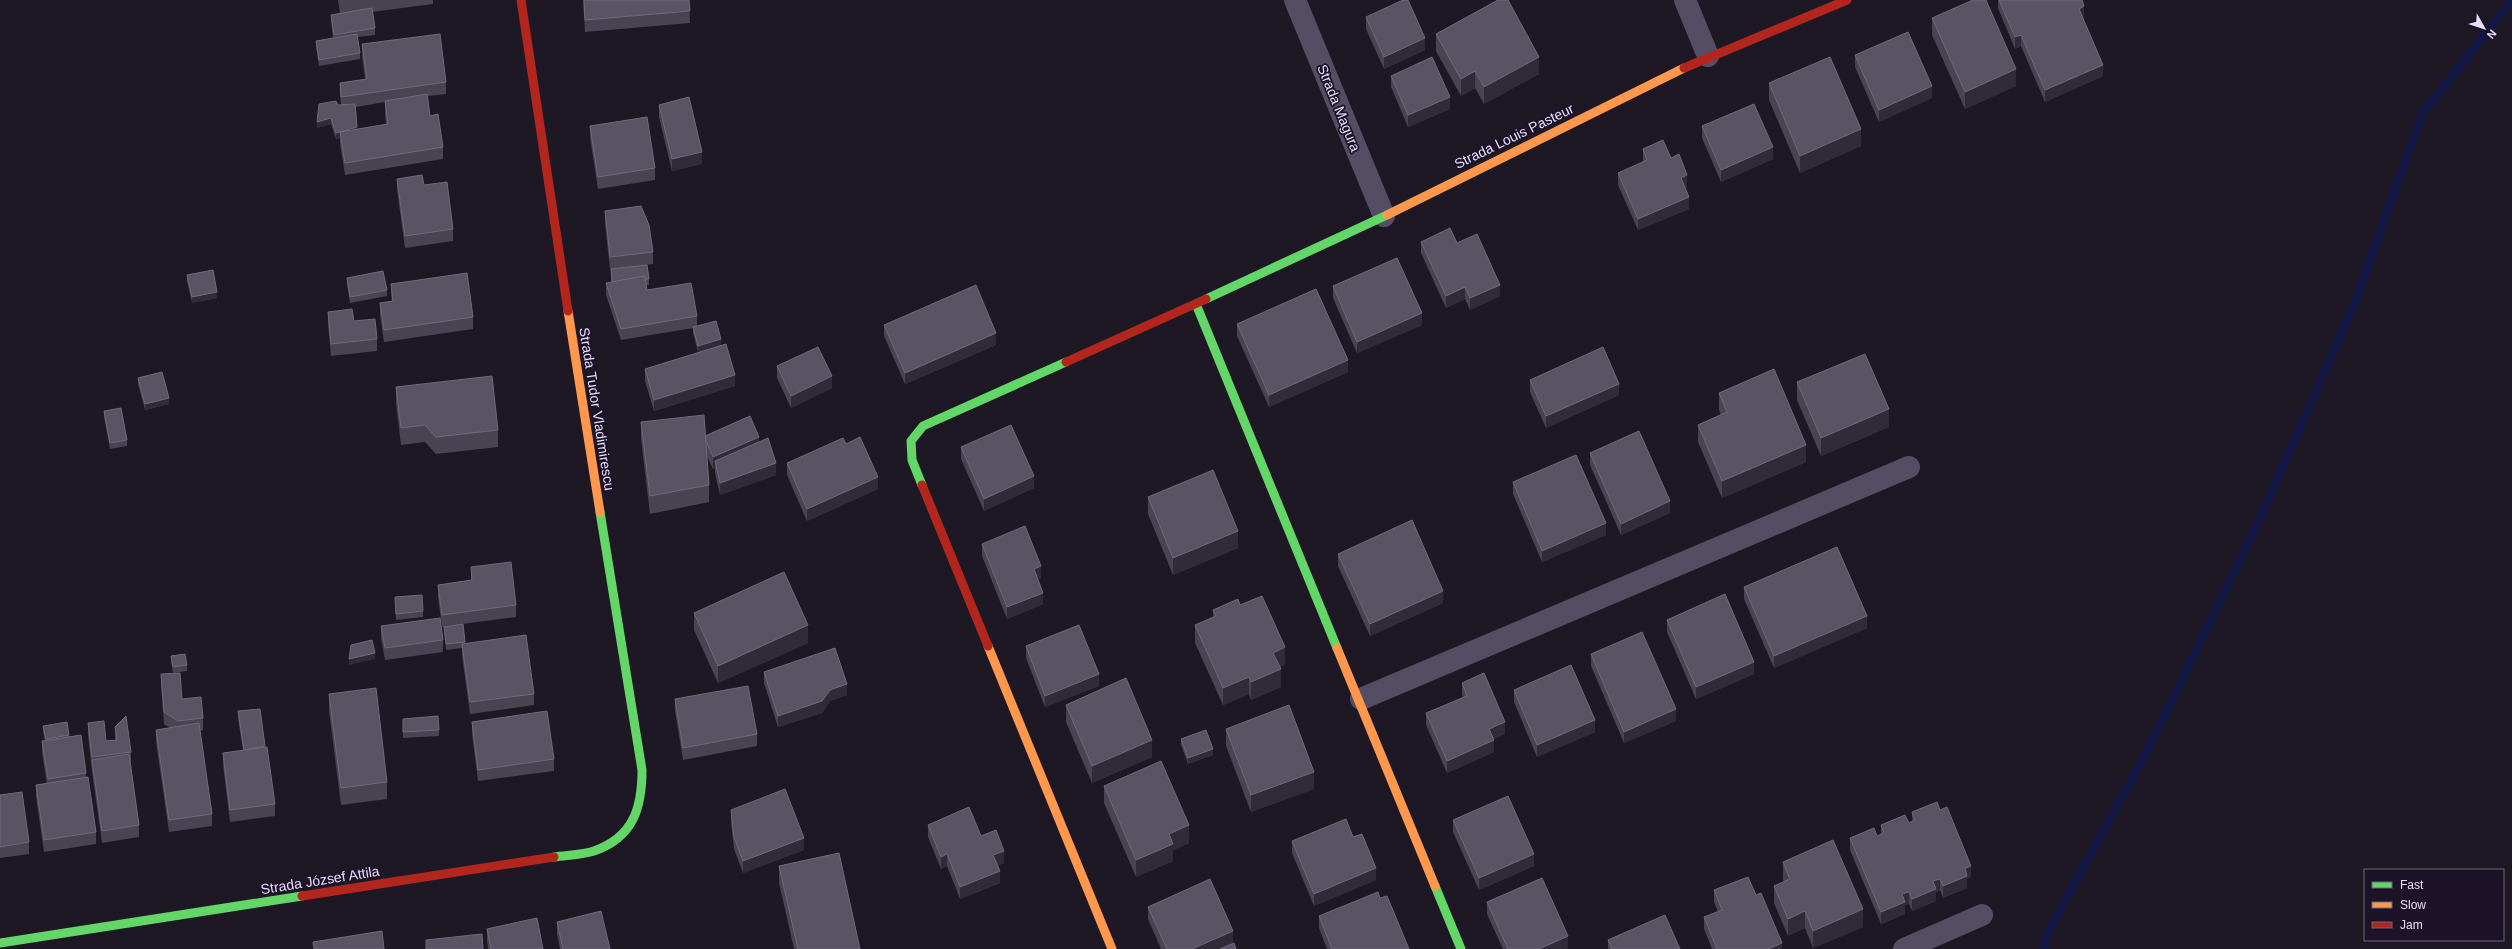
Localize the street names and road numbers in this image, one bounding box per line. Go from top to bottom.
street label: Strada Magura [1314,62,1364,154]
street label: Strada Louis Pasteur [1452,100,1577,172]
street label: Strada Tudor Vladimirescu [576,326,618,492]
street label: Strada József Attila [260,863,381,897]

